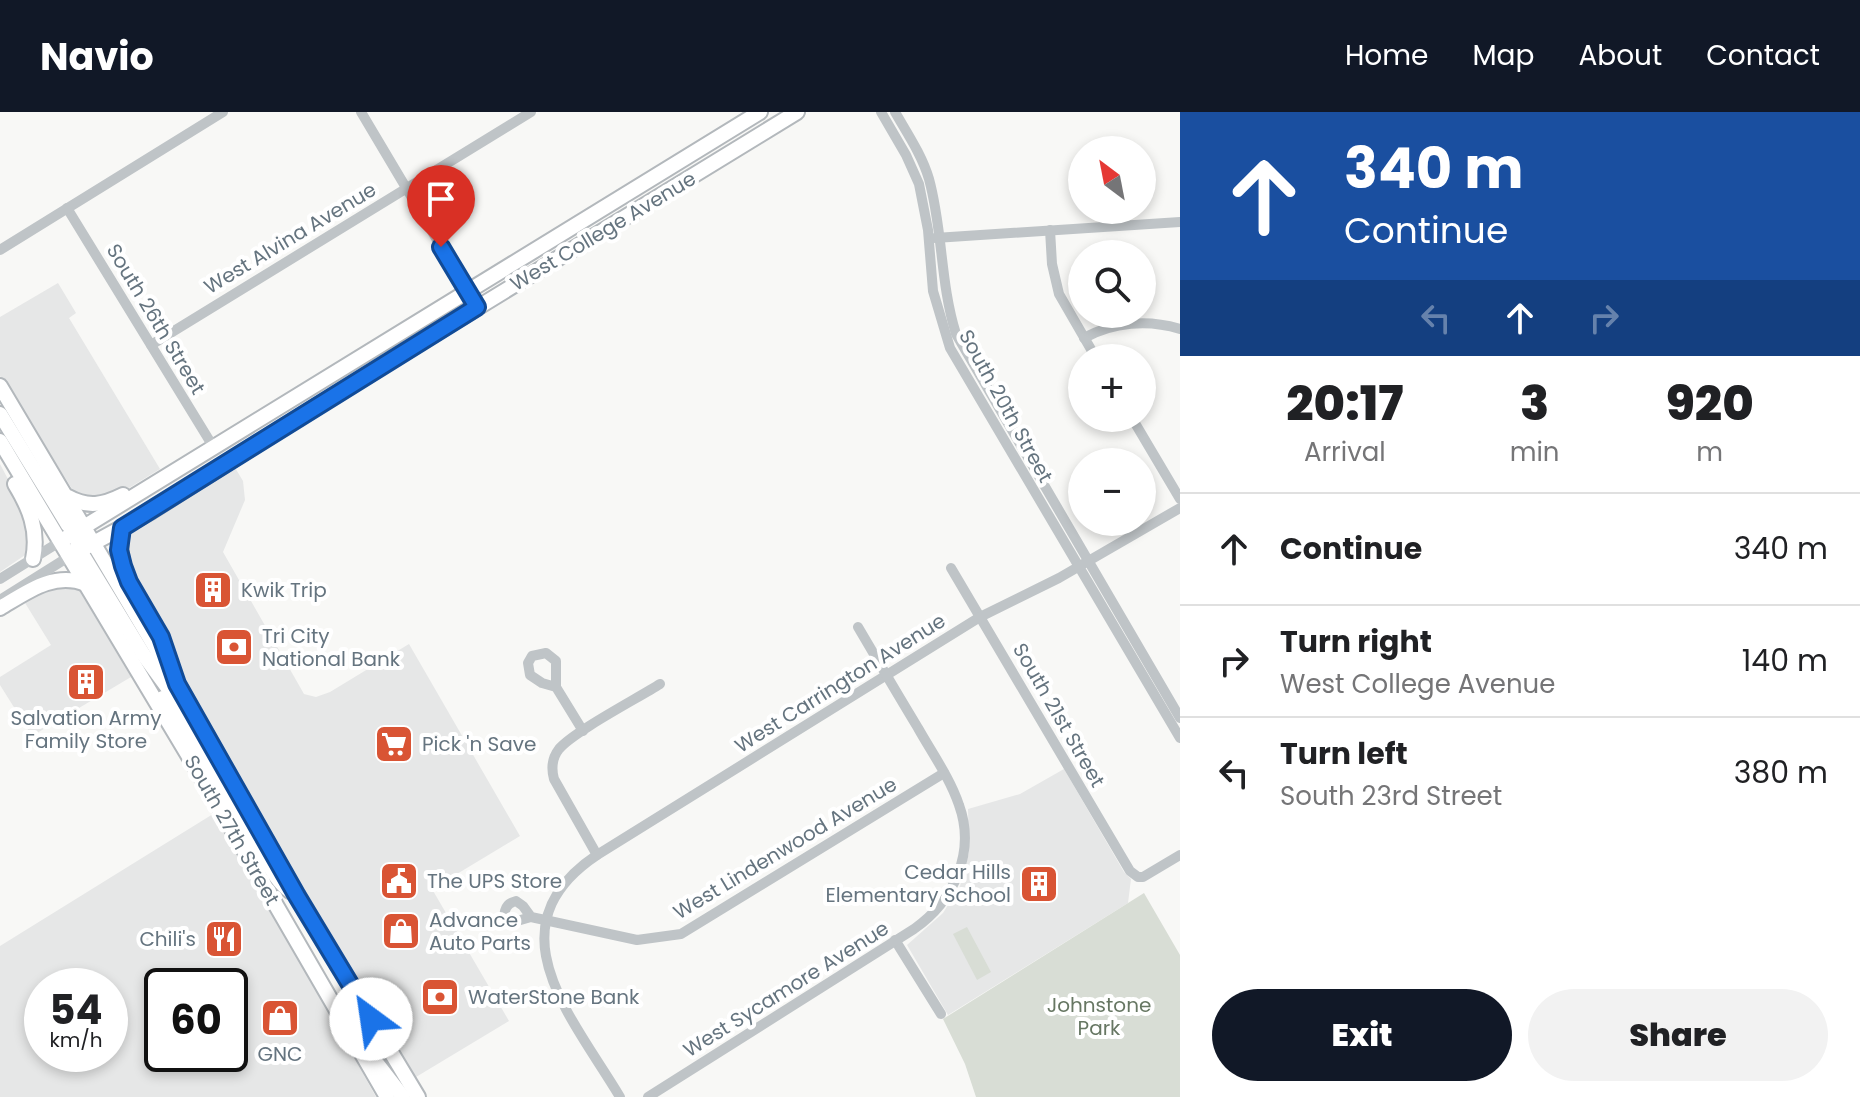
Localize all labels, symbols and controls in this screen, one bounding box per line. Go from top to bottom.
text: Navio [40,30,154,83]
text: Home [1345,36,1428,75]
text: Map [1472,36,1534,75]
text: About [1578,36,1662,75]
text: Contact [1706,36,1820,75]
text: 340 m [1344,129,1523,208]
north arrow [1068,136,1156,224]
map controls [1068,136,1156,536]
icon: ahead [1212,144,1316,248]
street label: West College Avenue [505,164,701,298]
pin [407,165,475,247]
street label: West Alvina Avenue [199,175,381,301]
icon: arrive [419,177,463,221]
text: Continue [1344,205,1508,256]
street label: South 26th Street [100,239,212,399]
button: search [1068,240,1156,328]
icon: left [1414,296,1458,340]
icon: ahead [1498,296,1542,340]
icon: right [1582,296,1626,340]
street label: South 20th Street [952,325,1060,487]
button: + [1068,344,1156,432]
text: 20:17 [1286,370,1403,437]
text: 3 [1520,370,1549,437]
text: 920 [1666,370,1754,437]
text: Arrival [1304,434,1386,470]
text: min [1510,434,1559,470]
text: m [1696,434,1723,470]
button: − [1068,448,1156,536]
icon: ahead [1212,527,1256,571]
text: Continue [1280,527,1422,570]
text: 340 m [1734,527,1828,570]
building icon: Kwik Trip [192,569,234,611]
place label: Kwik Trip [241,576,327,604]
street label: West Carrington Avenue [729,607,951,759]
text: Turn right [1280,620,1432,663]
place label: Tri City National Bank [262,622,401,673]
bank icon: Tri City National Bank [213,626,255,668]
street label: South 21st Street [1006,638,1112,792]
icon: right [1212,639,1256,683]
text: 140 m [1742,639,1828,682]
building icon: Salvation Army Family Store [65,661,107,703]
text: West College Avenue [1280,666,1555,702]
place label: Salvation Army Family Store [11,704,161,755]
supermarket icon: Pick 'n Save [373,723,415,765]
place label: Pick 'n Save [422,730,536,758]
text: Turn left [1280,732,1408,775]
street label: South 27th Street [178,750,286,910]
icon: left [1212,751,1256,795]
text: 380 m [1734,751,1828,794]
street label: West Lindenwood Avenue [668,770,902,926]
text: South 23rd Street [1280,778,1502,814]
place label: Cedar Hills Elementary School [826,858,1011,909]
public building icon: The UPS Store [378,860,420,902]
building icon: Cedar Hills Elementary School [1018,863,1060,905]
place label: The UPS Store [427,867,562,895]
place label: Advance Auto Parts [429,906,531,957]
shop icon: Advance Auto Parts [380,910,422,952]
street label: West Sycamore Avenue [678,914,894,1064]
restaurant icon: Chili's [203,918,245,960]
place label: Chili's [139,925,196,953]
speed limit sign: 60 [144,968,248,1072]
bank icon: WaterStone Bank [419,976,461,1018]
position arrow [329,977,413,1061]
text: 54 [49,982,103,1038]
place label: WaterStone Bank [468,983,640,1011]
button: Exit [1212,989,1512,1081]
button: Share [1528,989,1828,1081]
park label: Johnstone Park [1047,991,1151,1042]
shop icon: GNC [259,997,301,1039]
text: km/h [49,1026,103,1054]
place label: GNC [257,1040,303,1068]

